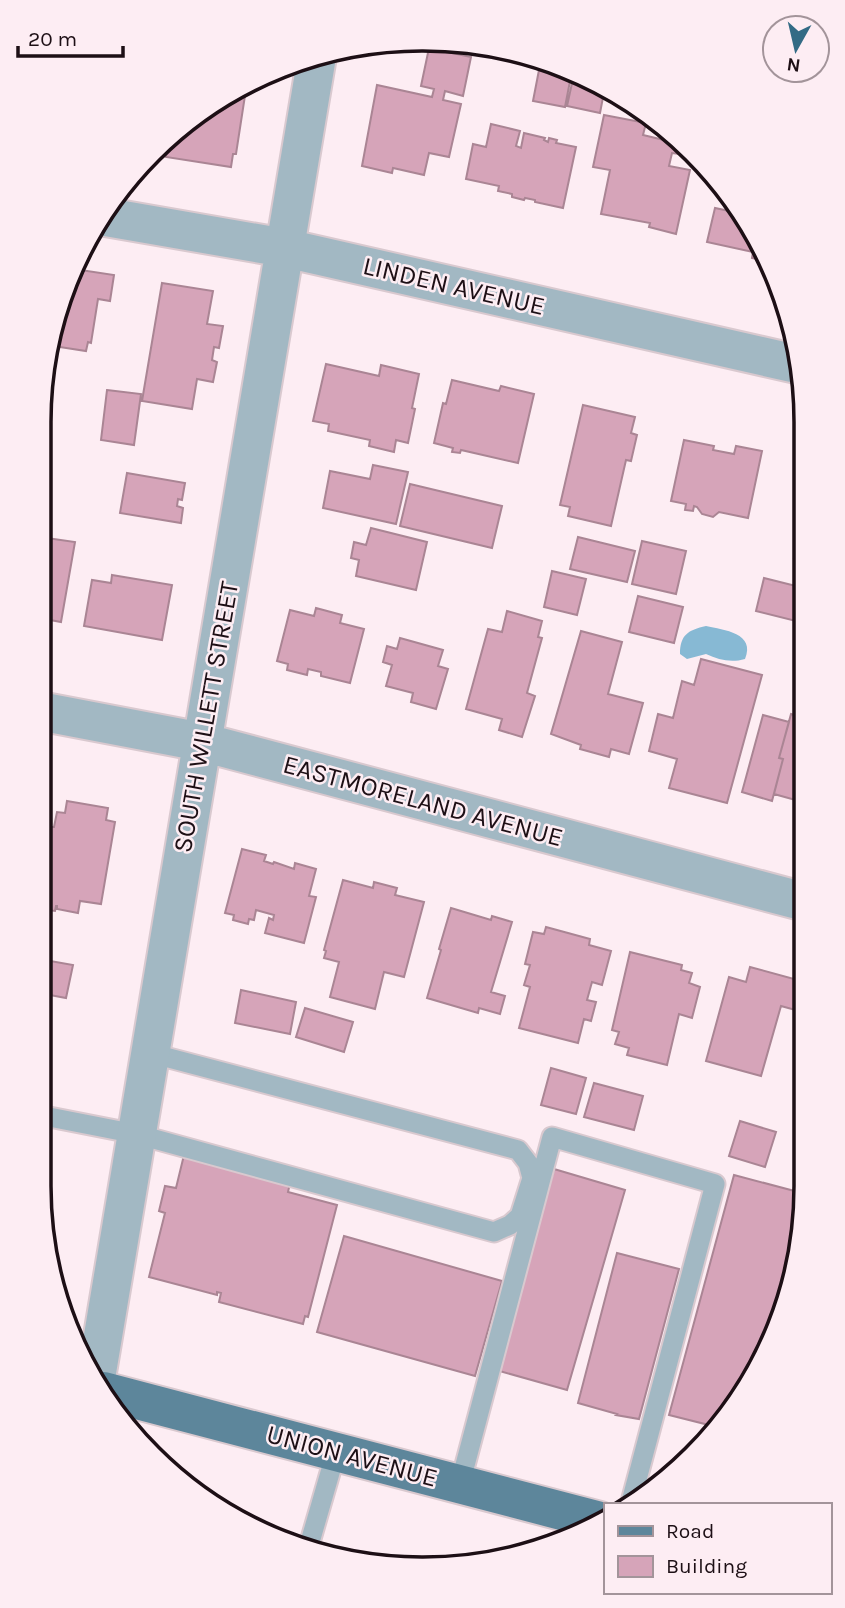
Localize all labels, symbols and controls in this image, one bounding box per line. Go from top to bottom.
scale bar [18,14,122,58]
north arrow [761,14,831,84]
text: 20 m [28,27,77,51]
text: N [785,53,802,77]
street label: LINDEN AVENUE [360,250,548,322]
street label: SOUTH WILLETT STREET [167,579,245,855]
street label: EASTMORELAND AVENUE [280,749,566,853]
street label: UNION AVENUE [263,1418,441,1494]
legend [604,1503,831,1594]
text: Road [666,1519,714,1543]
text: Building [666,1554,747,1578]

